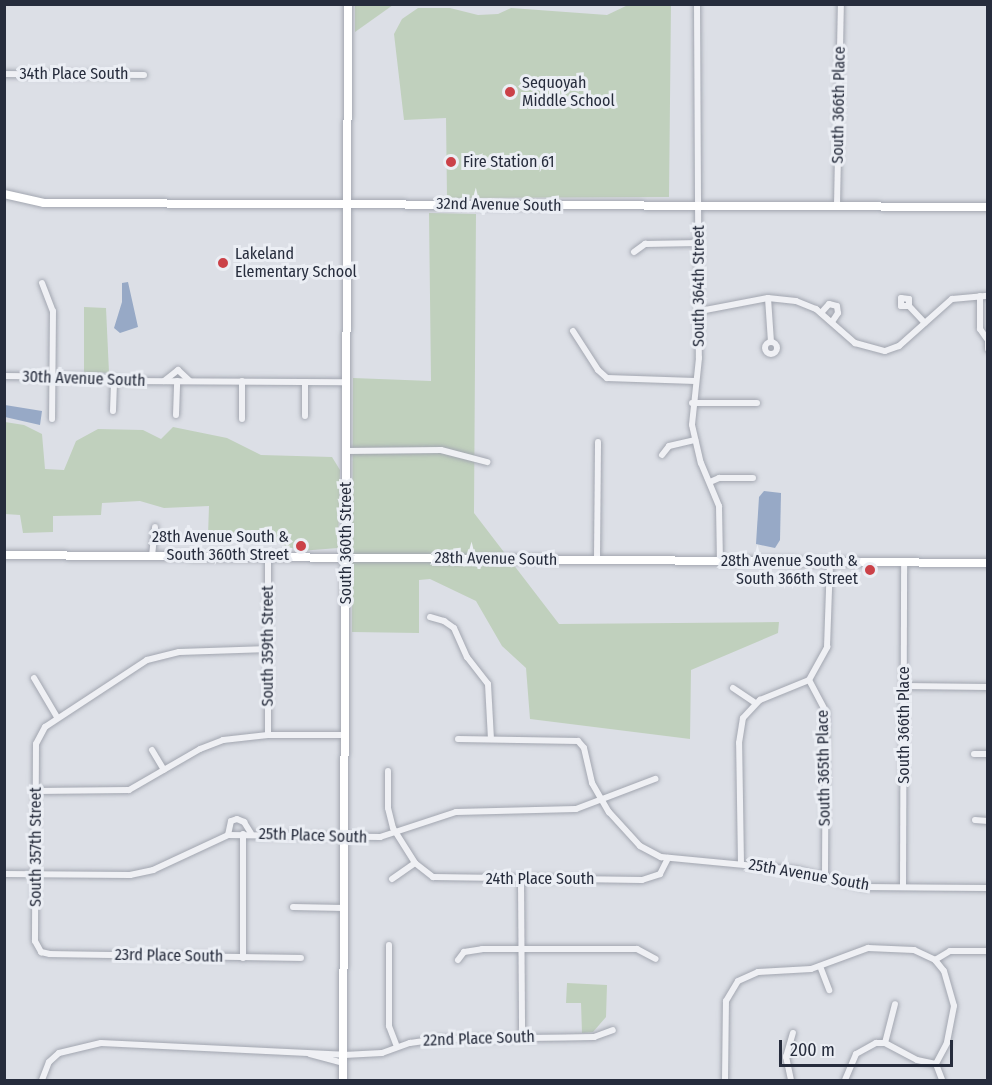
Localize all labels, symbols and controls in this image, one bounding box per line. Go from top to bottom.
street label: South 366th Place [828,46,850,164]
street label: 34th Place South [19,64,129,84]
place label: Sequoyah Middle School [522,73,615,111]
marker: Sequoyah Middle School [503,85,517,99]
place label: Fire Station 61 [463,152,555,172]
marker: Fire Station 61 [444,155,458,169]
street label: 32nd Avenue South [436,194,562,216]
street label: South 364th Street [689,225,709,347]
place label: Lakeland Elementary School [235,244,357,282]
marker: Lakeland Elementary School [216,256,230,270]
street label: 30th Avenue South [22,367,146,391]
street label: South 360th Street [336,482,356,604]
place label: 28th Avenue South & South 360th Street [152,527,289,565]
marker: 28th Avenue South & South 360th Street [294,539,308,553]
street label: 28th Avenue South [434,548,558,570]
place label: 28th Avenue South & South 366th Street [721,551,858,589]
marker: 28th Avenue South & South 366th Street [863,563,877,577]
street label: South 359th Street [258,585,278,707]
street label: South 366th Place [894,666,914,784]
street label: South 365th Place [813,710,835,826]
street label: South 357th Street [26,787,46,907]
street label: 25th Place South [258,825,368,847]
street label: 25th Avenue South [747,855,871,895]
street label: 24th Place South [486,869,594,889]
street label: 23rd Place South [115,945,223,967]
street label: 22nd Place South [423,1027,535,1051]
scale bar [782,1028,956,1066]
text: 200 m [790,1039,835,1061]

